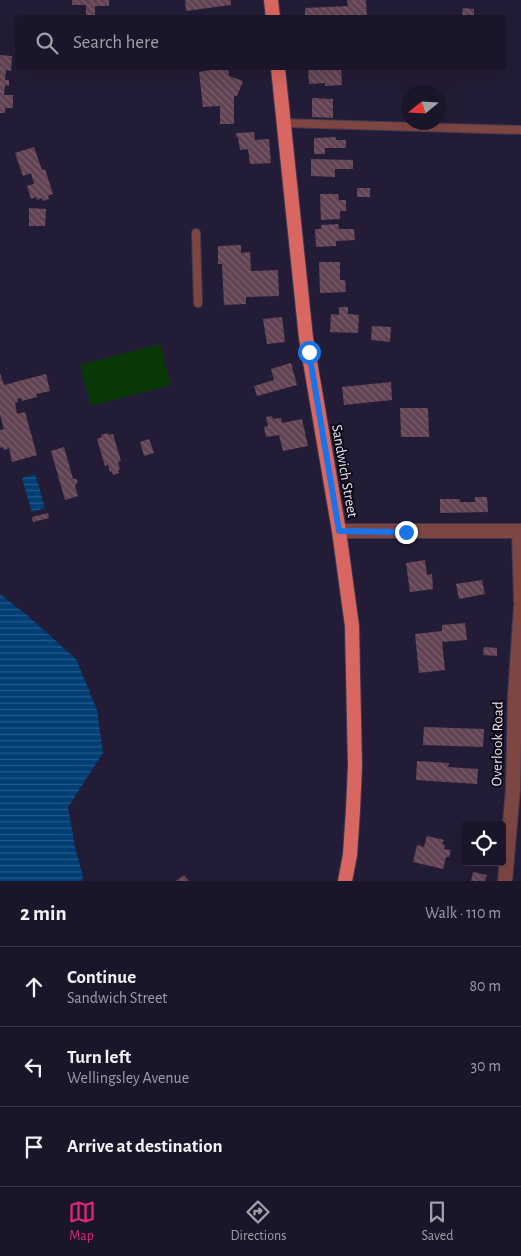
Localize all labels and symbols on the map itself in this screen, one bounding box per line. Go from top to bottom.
north arrow [401,85,446,130]
route start [298,341,321,364]
street label: Sandwich Street [329,423,360,519]
route end [395,521,418,544]
street label: Overlook Road [489,701,506,787]

